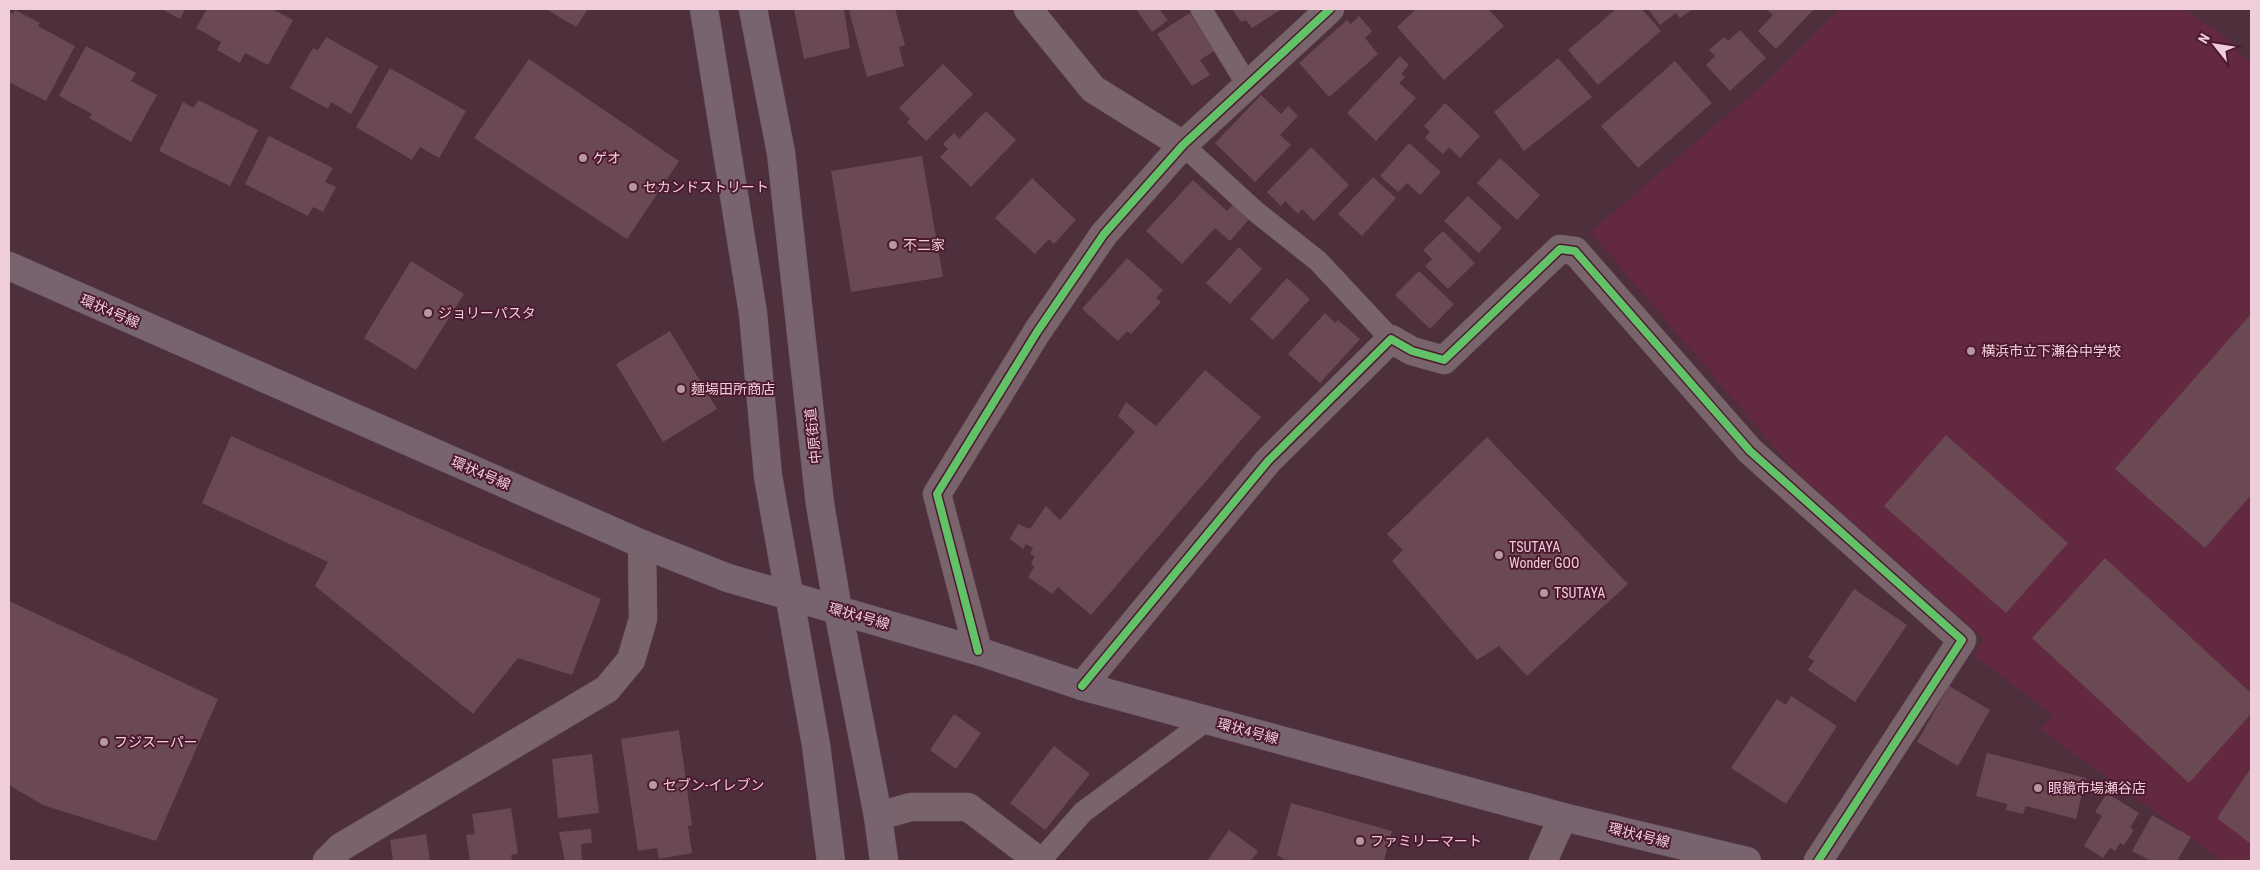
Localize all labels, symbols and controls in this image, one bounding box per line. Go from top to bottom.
north arrow [2190,20,2240,70]
text: N [2195,31,2213,46]
place label: ゲオ [593,150,621,166]
marker: ゲオ [577,152,589,164]
place label: セカンドストリート [643,179,769,195]
marker: セカンドストリート [627,181,639,193]
place label: 不二家 [903,237,945,253]
marker: 不二家 [887,239,899,251]
street label: 環状4号線 [78,291,142,331]
place label: ジョリーパスタ [438,305,536,321]
marker: ジョリーパスタ [422,307,434,319]
place label: 横浜市立下瀬谷中学校 [1981,343,2121,359]
marker: 横浜市立下瀬谷中学校 [1965,345,1977,357]
place label: 麺場田所商店 [691,381,775,397]
marker: 麺場田所商店 [675,383,687,395]
street label: 中原街道 [802,407,824,465]
street label: 環状4号線 [449,453,513,493]
place label: TSUTAYA Wonder GOO [1509,539,1579,571]
marker: TSUTAYA Wonder GOO [1493,549,1505,561]
place label: TSUTAYA [1554,585,1605,601]
marker: TSUTAYA [1538,587,1550,599]
street label: 環状4号線 [827,600,891,632]
street label: 環状4号線 [1216,715,1280,747]
place label: フジスーパー [114,734,198,750]
marker: フジスーパー [98,736,110,748]
place label: セブン-イレブン [663,777,764,793]
marker: セブン-イレブン [647,779,659,791]
place label: 眼鏡市場瀬谷店 [2048,780,2146,796]
marker: 眼鏡市場瀬谷店 [2032,782,2044,794]
street label: 環状4号線 [1607,820,1671,850]
place label: ファミリーマート [1370,833,1482,849]
marker: ファミリーマート [1354,835,1366,847]

